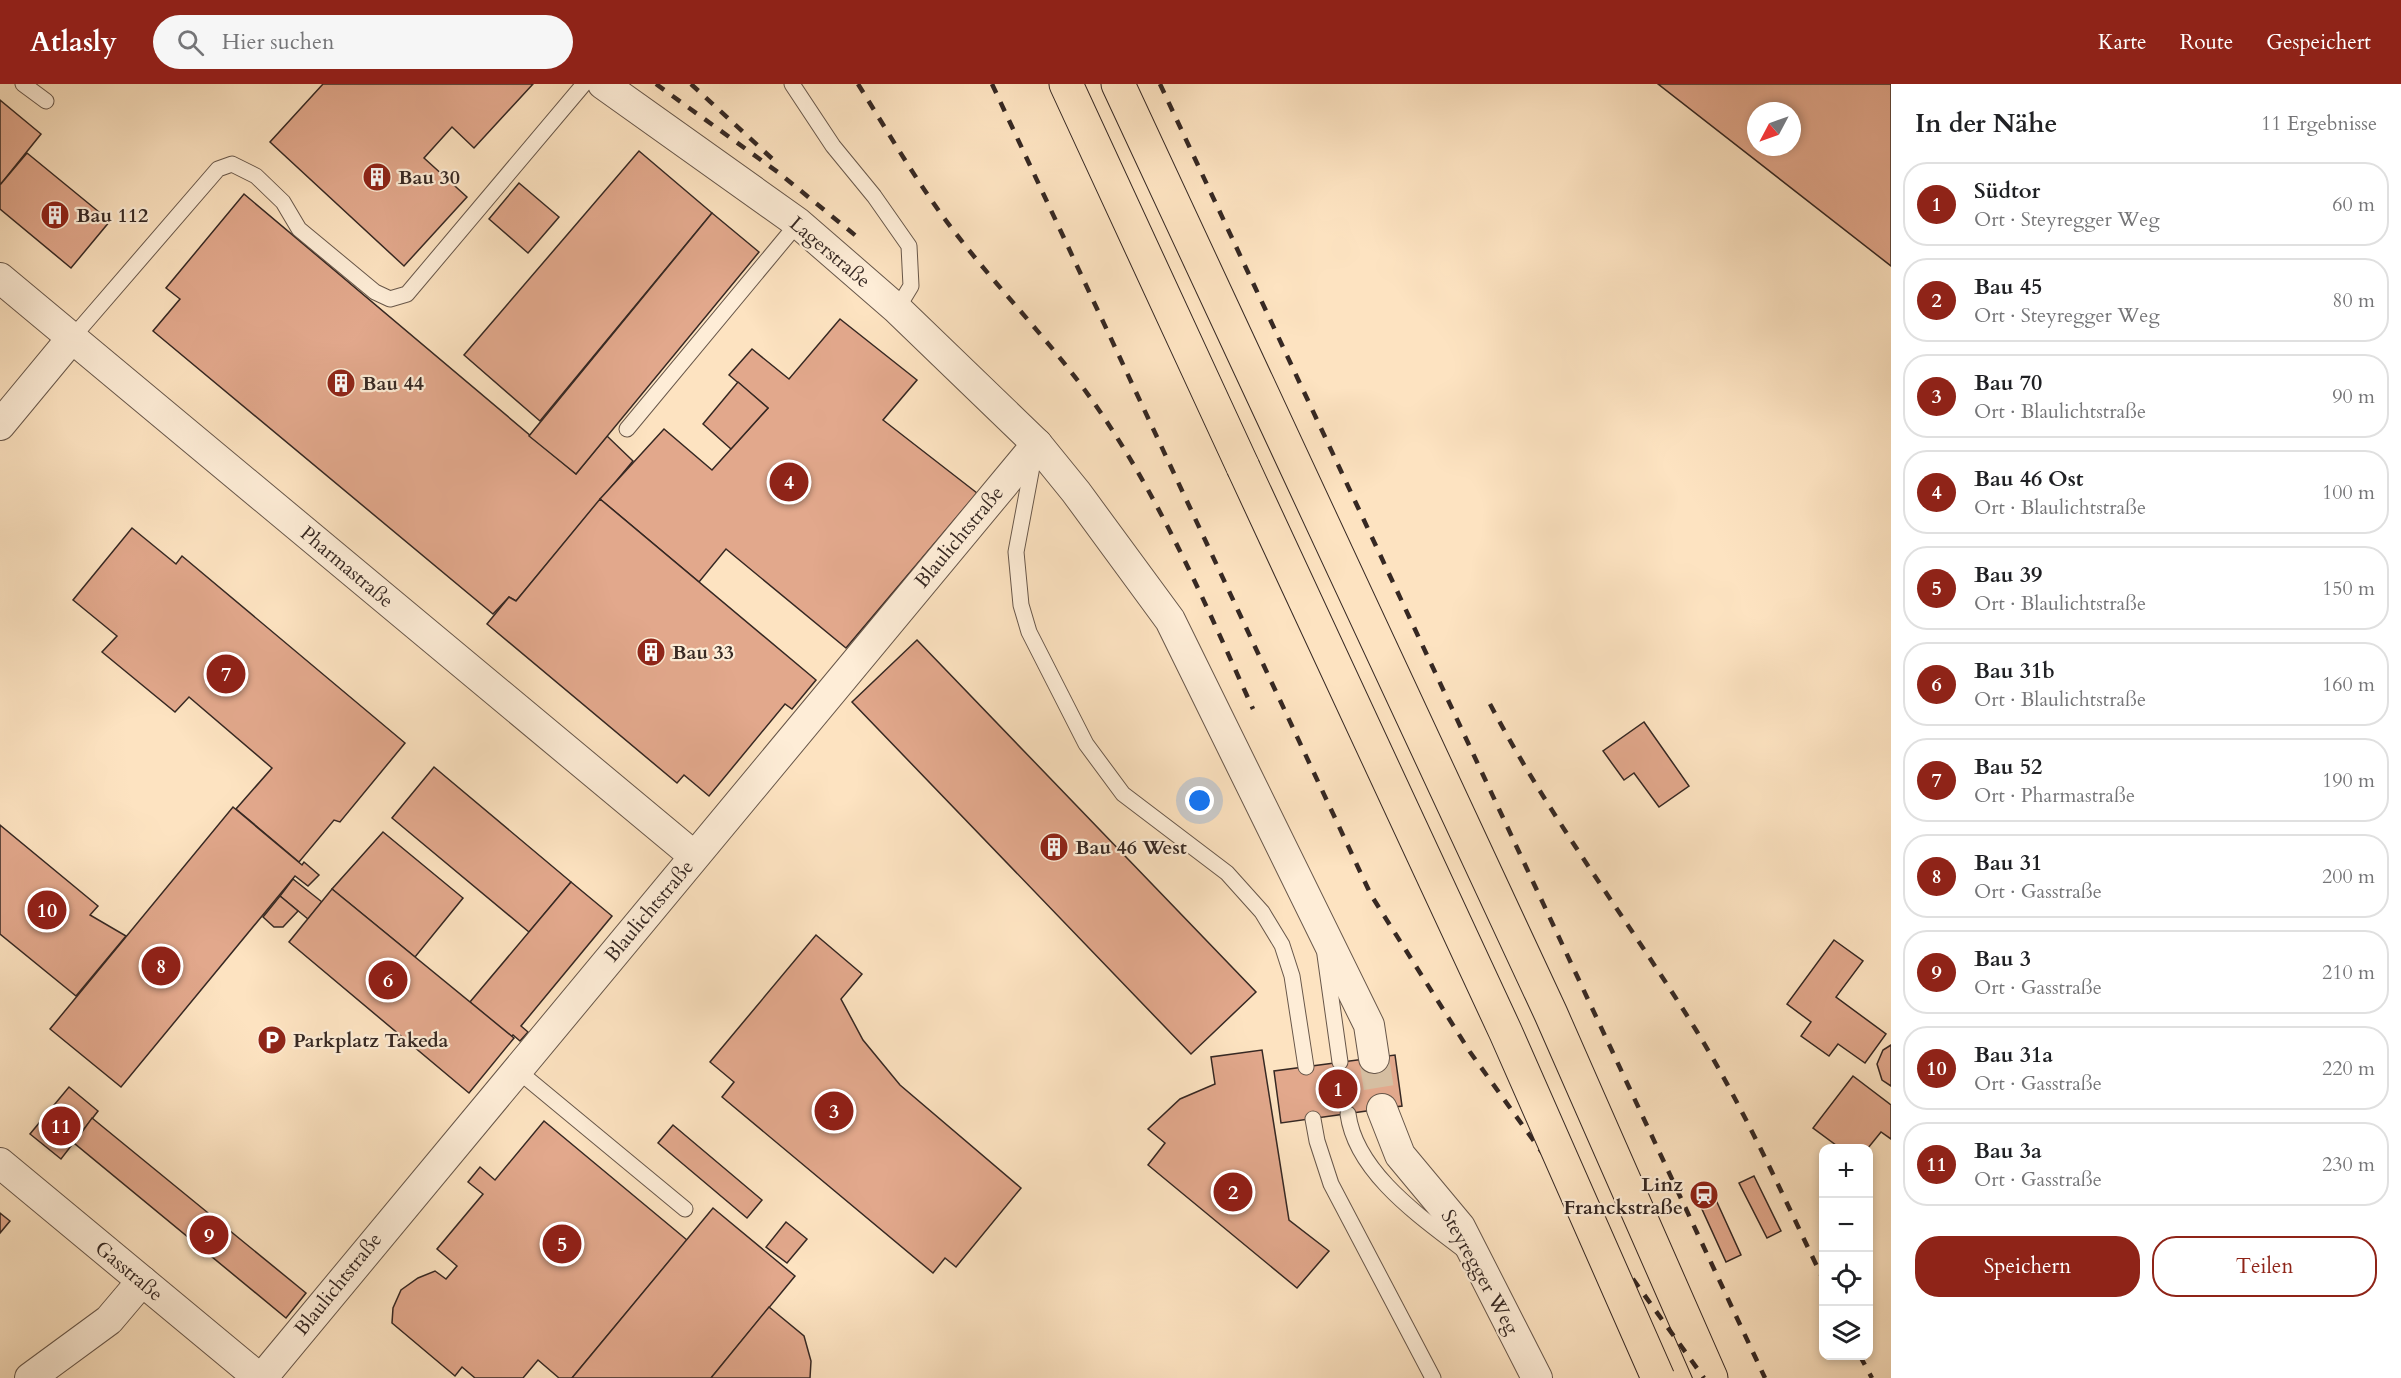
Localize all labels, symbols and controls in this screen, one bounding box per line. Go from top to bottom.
search box [153,15,573,69]
text: Atlasly [30,23,117,61]
icon: search [174,26,207,59]
text: Hier suchen [222,27,334,57]
text: Karte [2098,28,2147,57]
text: Route [2180,28,2233,57]
text: Gespeichert [2266,28,2371,57]
north arrow [1747,102,1801,156]
text: In der Nähe [1915,106,2057,141]
text: 11 Ergebnisse [2261,110,2377,137]
building icon: Bau 30 [361,161,393,193]
place label: Bau 30 [398,164,460,191]
text: Südtor [1974,176,2040,206]
text: 1 [1931,191,1942,218]
text: 60 m [2332,191,2375,218]
building icon: Bau 112 [39,199,71,231]
place label: Bau 112 [76,202,148,229]
text: Ort · Steyregger Weg [1974,206,2160,233]
street label: Lagerstraße [784,210,876,294]
text: Bau 45 [1974,272,2042,302]
text: 2 [1931,287,1942,314]
text: 80 m [2332,287,2375,314]
text: Ort · Steyregger Weg [1974,302,2160,329]
building icon: Bau 44 [325,367,357,399]
text: Bau 70 [1974,368,2042,398]
place label: Bau 44 [362,370,424,397]
text: 3 [1931,383,1942,410]
text: 90 m [2332,383,2375,410]
text: Ort · Blaulichtstraße [1974,398,2146,425]
pin: 4 [770,460,808,504]
text: Bau 46 Ost [1974,464,2084,494]
text: 4 [1931,479,1942,506]
text: 100 m [2322,479,2375,506]
street label: Blaulichtstraße [908,480,1010,594]
text: Ort · Blaulichtstraße [1974,494,2146,521]
street label: Pharmastraße [295,520,399,614]
text: Bau 39 [1974,560,2042,590]
text: 5 [1931,575,1942,602]
text: 150 m [2322,575,2375,602]
text: Ort · Blaulichtstraße [1974,590,2146,617]
building icon: Bau 33 [635,636,667,668]
place label: Bau 33 [672,639,734,666]
pin: 7 [206,652,246,696]
text: Bau 31b [1974,656,2055,686]
text: 6 [1931,671,1942,698]
text: 160 m [2322,671,2375,698]
text: Ort · Blaulichtstraße [1974,686,2146,713]
text: Bau 52 [1974,752,2042,782]
text: 7 [1931,767,1942,794]
text: 190 m [2322,767,2375,794]
text: Ort · Pharmastraße [1974,782,2135,809]
your location [1185,786,1214,815]
building icon: Bau 46 West [1038,831,1070,863]
place label: Bau 46 West [1075,834,1187,861]
text: Bau 31 [1974,848,2042,878]
street label: Blaulichtstraße [598,854,700,968]
text: 8 [1931,863,1942,890]
text: 200 m [2322,863,2375,890]
text: Ort · Gasstraße [1974,878,2102,905]
pin: 10 [28,888,66,932]
pin: 8 [142,944,180,988]
text: Bau 3 [1974,944,2031,974]
pin: 6 [368,958,408,1002]
text: 9 [1931,959,1942,986]
text: 210 m [2322,959,2375,986]
text: Ort · Gasstraße [1974,974,2102,1001]
parking icon: Parkplatz Takeda [256,1024,288,1056]
place label: Parkplatz Takeda [293,1027,449,1054]
text: Bau 31a [1974,1040,2053,1070]
text: 10 [1926,1055,1947,1082]
text: 220 m [2322,1055,2375,1082]
pin: 1 [1318,1066,1358,1112]
text: Ort · Gasstraße [1974,1070,2102,1097]
pin: 3 [814,1088,854,1134]
pin: 11 [42,1104,80,1148]
text: Bau 3a [1974,1136,2042,1166]
map controls [1819,1144,1873,1360]
button: + [1819,1144,1873,1198]
text: 11 [1926,1151,1947,1178]
text: 230 m [2322,1151,2375,1178]
text: Ort · Gasstraße [1974,1166,2102,1193]
pin: 2 [1214,1170,1252,1214]
place label: Linz Franckstraße [1563,1171,1683,1221]
station icon: Linz Franckstraße [1688,1179,1720,1211]
button: − [1819,1198,1873,1252]
street label: Steyregger Weg [1435,1205,1526,1340]
pin: 9 [190,1212,228,1258]
pin: 5 [542,1222,582,1266]
street label: Blaulichtstraße [288,1227,388,1341]
street label: Gasstraße [89,1235,169,1307]
button: Speichern [1915,1236,2140,1297]
button: Teilen [2152,1236,2377,1297]
button: locate [1819,1252,1873,1306]
button: layers [1819,1306,1873,1360]

